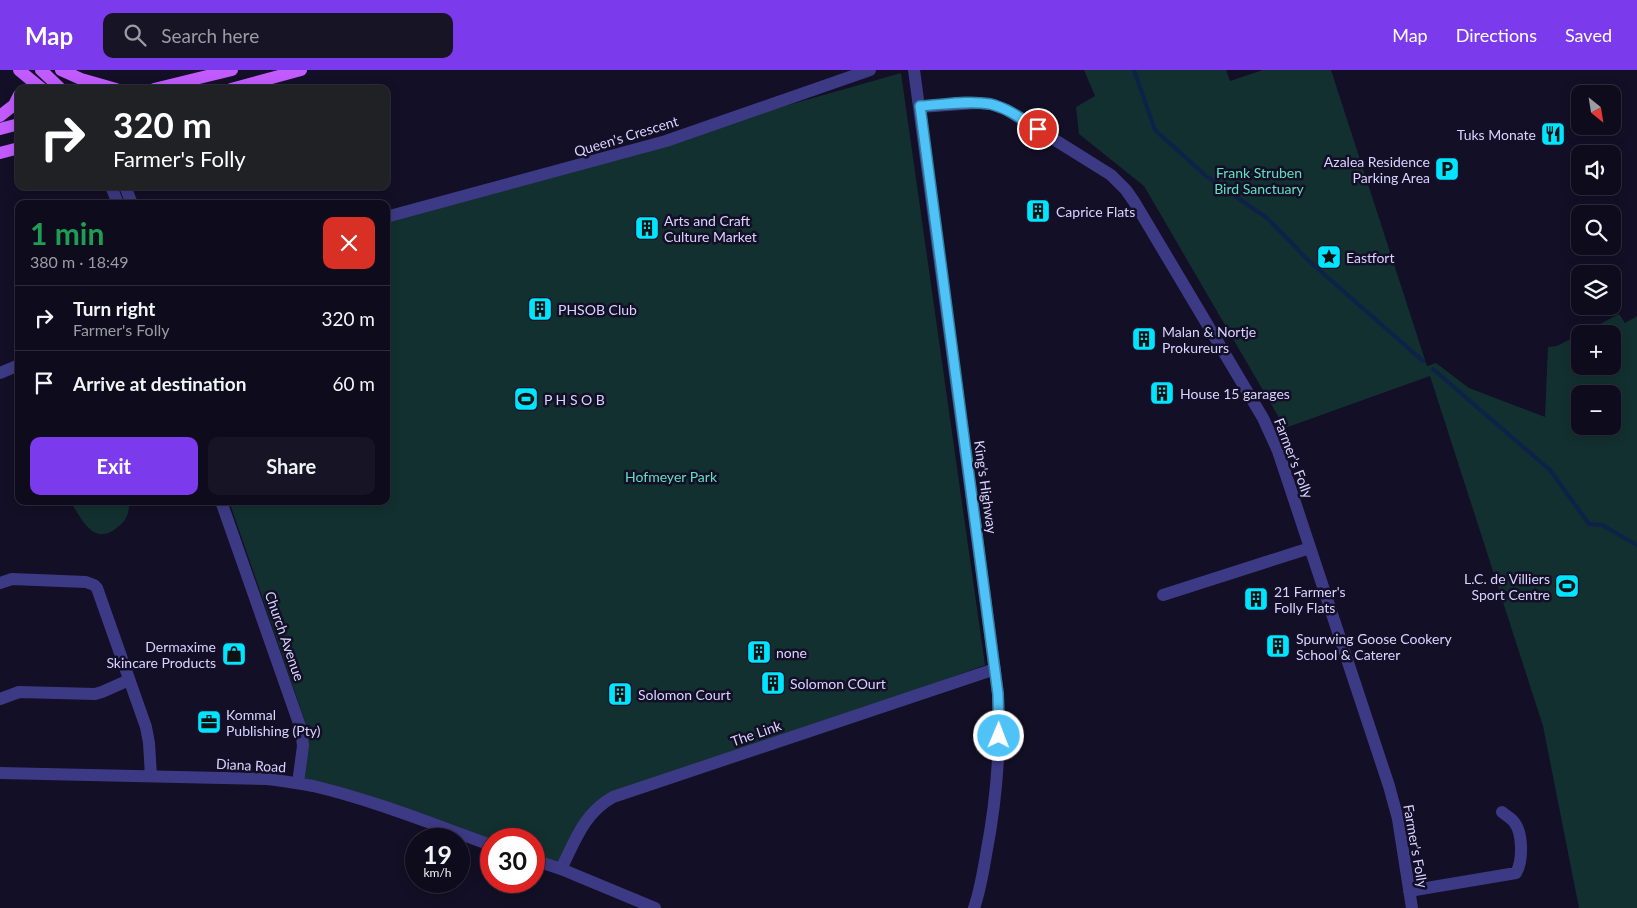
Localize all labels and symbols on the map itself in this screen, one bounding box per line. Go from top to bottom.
north arrow [1571,85,1621,135]
pin [1017,108,1059,150]
street label: Queen's Crescent [572,112,680,160]
restaurant icon: Tuks Monate [1540,121,1566,147]
place label: Tuks Monate [1457,126,1536,143]
place label: Azalea Residence Parking Area [1324,153,1430,186]
parking icon: Azalea Residence Parking Area [1434,156,1460,182]
park label: Frank Struben Bird Sanctuary [1214,164,1305,197]
building icon: Caprice Flats [1025,198,1051,224]
place label: Caprice Flats [1056,203,1135,220]
place label: Arts and Craft Culture Market [664,212,757,245]
building icon: Arts and Craft Culture Market [634,215,660,241]
place icon: Eastfort [1316,244,1342,270]
place label: Eastfort [1346,249,1394,266]
building icon: PHSOB Club [527,296,553,322]
place label: PHSOB Club [558,301,637,318]
place label: Malan & Nortje Prokureurs [1162,323,1256,356]
building icon: Malan & Nortje Prokureurs [1131,326,1157,352]
building icon: House 15 garages [1149,380,1175,406]
place label: House 15 garages [1180,385,1290,402]
sports icon: P H S O B [513,386,539,412]
place label: P H S O B [544,391,605,408]
street label: Farmer's Folly [1271,416,1317,501]
street label: King's Highway [971,439,1001,536]
park label: Hofmeyer Park [625,468,718,485]
place label: L.C. de Villiers Sport Centre [1464,570,1550,603]
sports icon: L.C. de Villiers Sport Centre [1554,573,1580,599]
place label: 21 Farmer's Folly Flats [1274,583,1346,616]
building icon: 21 Farmer's Folly Flats [1243,586,1269,612]
street label: Church Avenue [262,589,308,683]
place label: Spurwing Goose Cookery School & Caterer [1296,630,1453,663]
building icon: Spurwing Goose Cookery School & Caterer [1265,633,1291,659]
place label: Dermaxime Skincare Products [106,638,216,671]
building icon: none [746,639,772,665]
shop icon: Dermaxime Skincare Products [221,641,247,667]
place label: none [776,644,807,661]
building icon: Solomon COurt [760,670,786,696]
place label: Solomon COurt [790,675,886,692]
building icon: Solomon Court [607,681,633,707]
place label: Solomon Court [638,686,731,703]
place label: Kommal Publishing (Pty) [226,706,321,739]
office icon: Kommal Publishing (Pty) [196,709,222,735]
position arrow [972,709,1024,761]
street label: The Link [728,716,784,750]
street label: Diana Road [215,755,287,775]
street label: Farmer's Folly [1400,803,1432,890]
speed limit sign: 30 [480,828,545,893]

